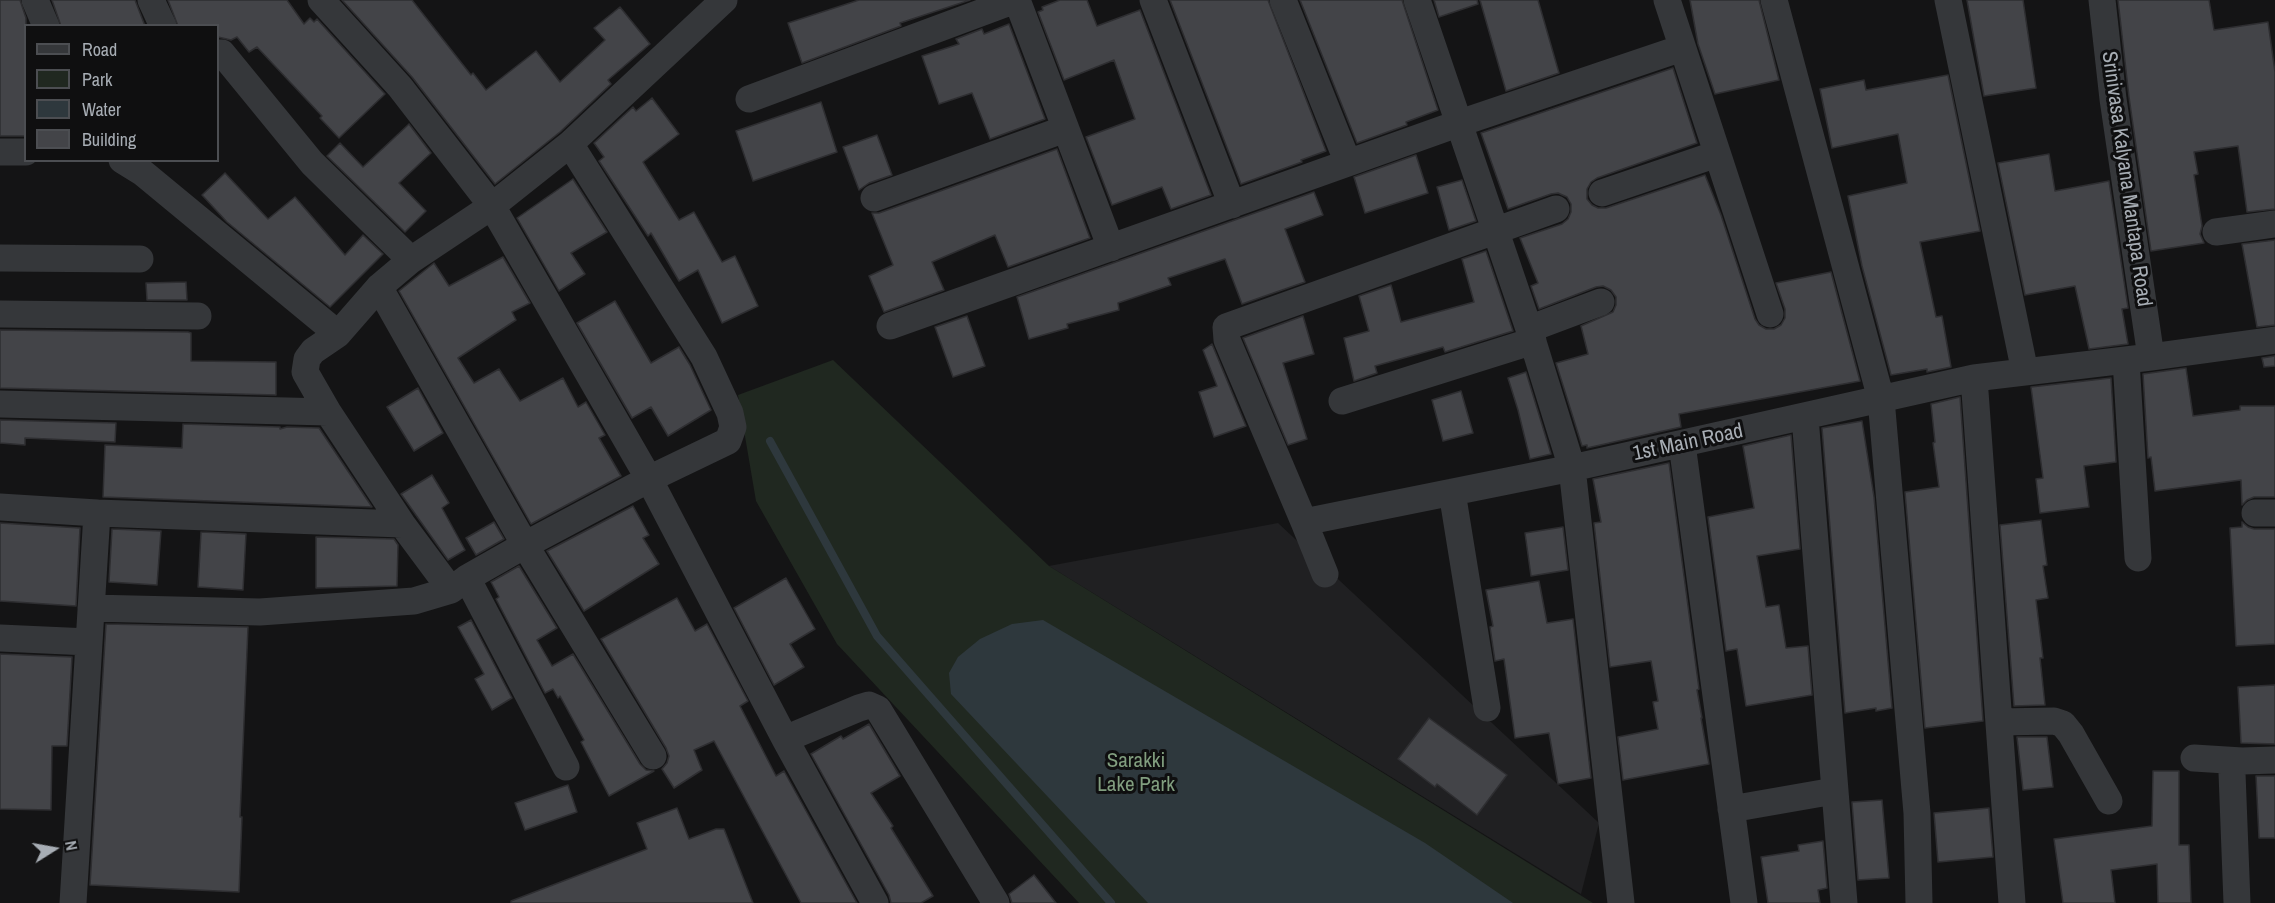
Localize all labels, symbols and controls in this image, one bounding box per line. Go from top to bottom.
legend [24,24,219,162]
text: Road [82,37,117,62]
street label: Srinivasa Kalyana Mantapa Road [2096,50,2156,308]
text: Park [82,67,112,92]
text: Water [82,97,121,122]
text: Building [82,127,136,152]
street label: 1st Main Road [1631,419,1745,467]
park label: Sarakki Lake Park [1097,748,1175,798]
north arrow [24,819,84,879]
text: N [60,839,83,852]

